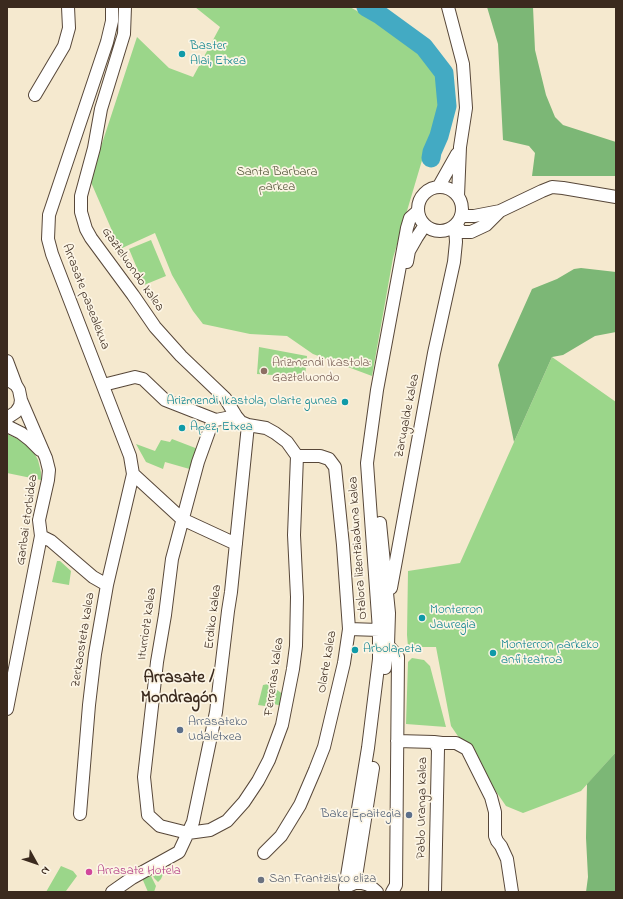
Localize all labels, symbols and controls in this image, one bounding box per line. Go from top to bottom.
place label: Baster Alai, Etxea [190,39,246,70]
marker: Baster Alai, Etxea [177,49,187,59]
park label: Santa Barbara parkea [236,165,318,196]
street label: Gazteluondo kalea [97,225,167,315]
street label: Arrasate pasealekua [58,242,112,352]
place label: Arizmendi Ikastola: Gazteluondo [272,356,370,387]
marker: Arizmendi Ikastola: Gazteluondo [259,366,269,376]
street label: Zarugalde kalea [392,373,424,459]
place label: Arizmendi Ikastola, Olarte gunea [166,394,337,410]
marker: Arizmendi Ikastola, Olarte gunea [340,397,350,407]
place label: Apez, Etxea [190,420,253,436]
marker: Apez, Etxea [177,423,187,433]
street label: Garibai etorbidea [14,474,42,566]
street label: Otalora lizentziaduna kalea [346,476,372,620]
street label: Erdiko kalea [202,584,226,650]
street label: Iturriotz kalea [135,587,161,661]
street label: Zerkaosteta kalea [69,591,99,689]
place label: Monterron Jauregia [430,603,482,634]
marker: Monterron Jauregia [417,613,427,623]
street label: Olarte kalea [315,630,341,694]
street label: Ferrerias kalea [262,637,288,717]
place label: Monterron parkeko anfiteatroa [501,638,599,669]
place label: Arbolapeta [363,642,422,658]
marker: Arbolapeta [350,645,360,655]
marker: Monterron parkeko anfiteatroa [488,648,498,658]
district label: Arrasate / Mondragón [141,669,217,709]
place label: Arrasateko Udaletxea [188,715,247,746]
marker: Arrasateko Udaletxea [175,725,185,735]
street label: Pablo Uranga kalea [414,757,432,859]
place label: Bake Epaitegia [321,807,401,823]
marker: Bake Epaitegia [404,810,414,820]
north arrow [16,843,56,883]
text: N [37,863,54,879]
place label: Arrasate Hotela [97,864,181,880]
marker: Arrasate Hotela [84,867,94,877]
place label: San Frantzisko eliza [269,872,376,888]
marker: San Frantzisko eliza [256,875,266,885]

